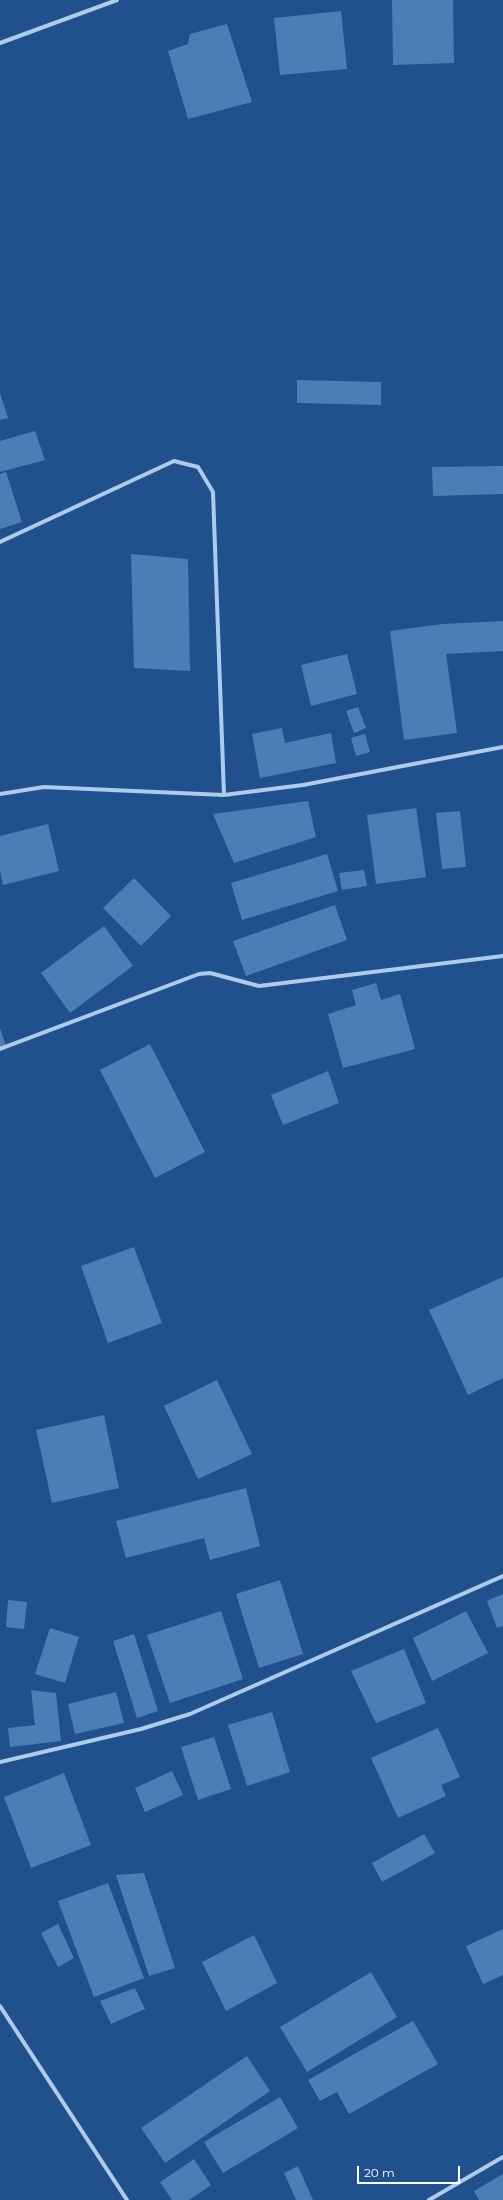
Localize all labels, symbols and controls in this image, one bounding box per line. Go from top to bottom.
scale bar [359,2158,462,2184]
text: 20 m [364,2165,395,2180]

